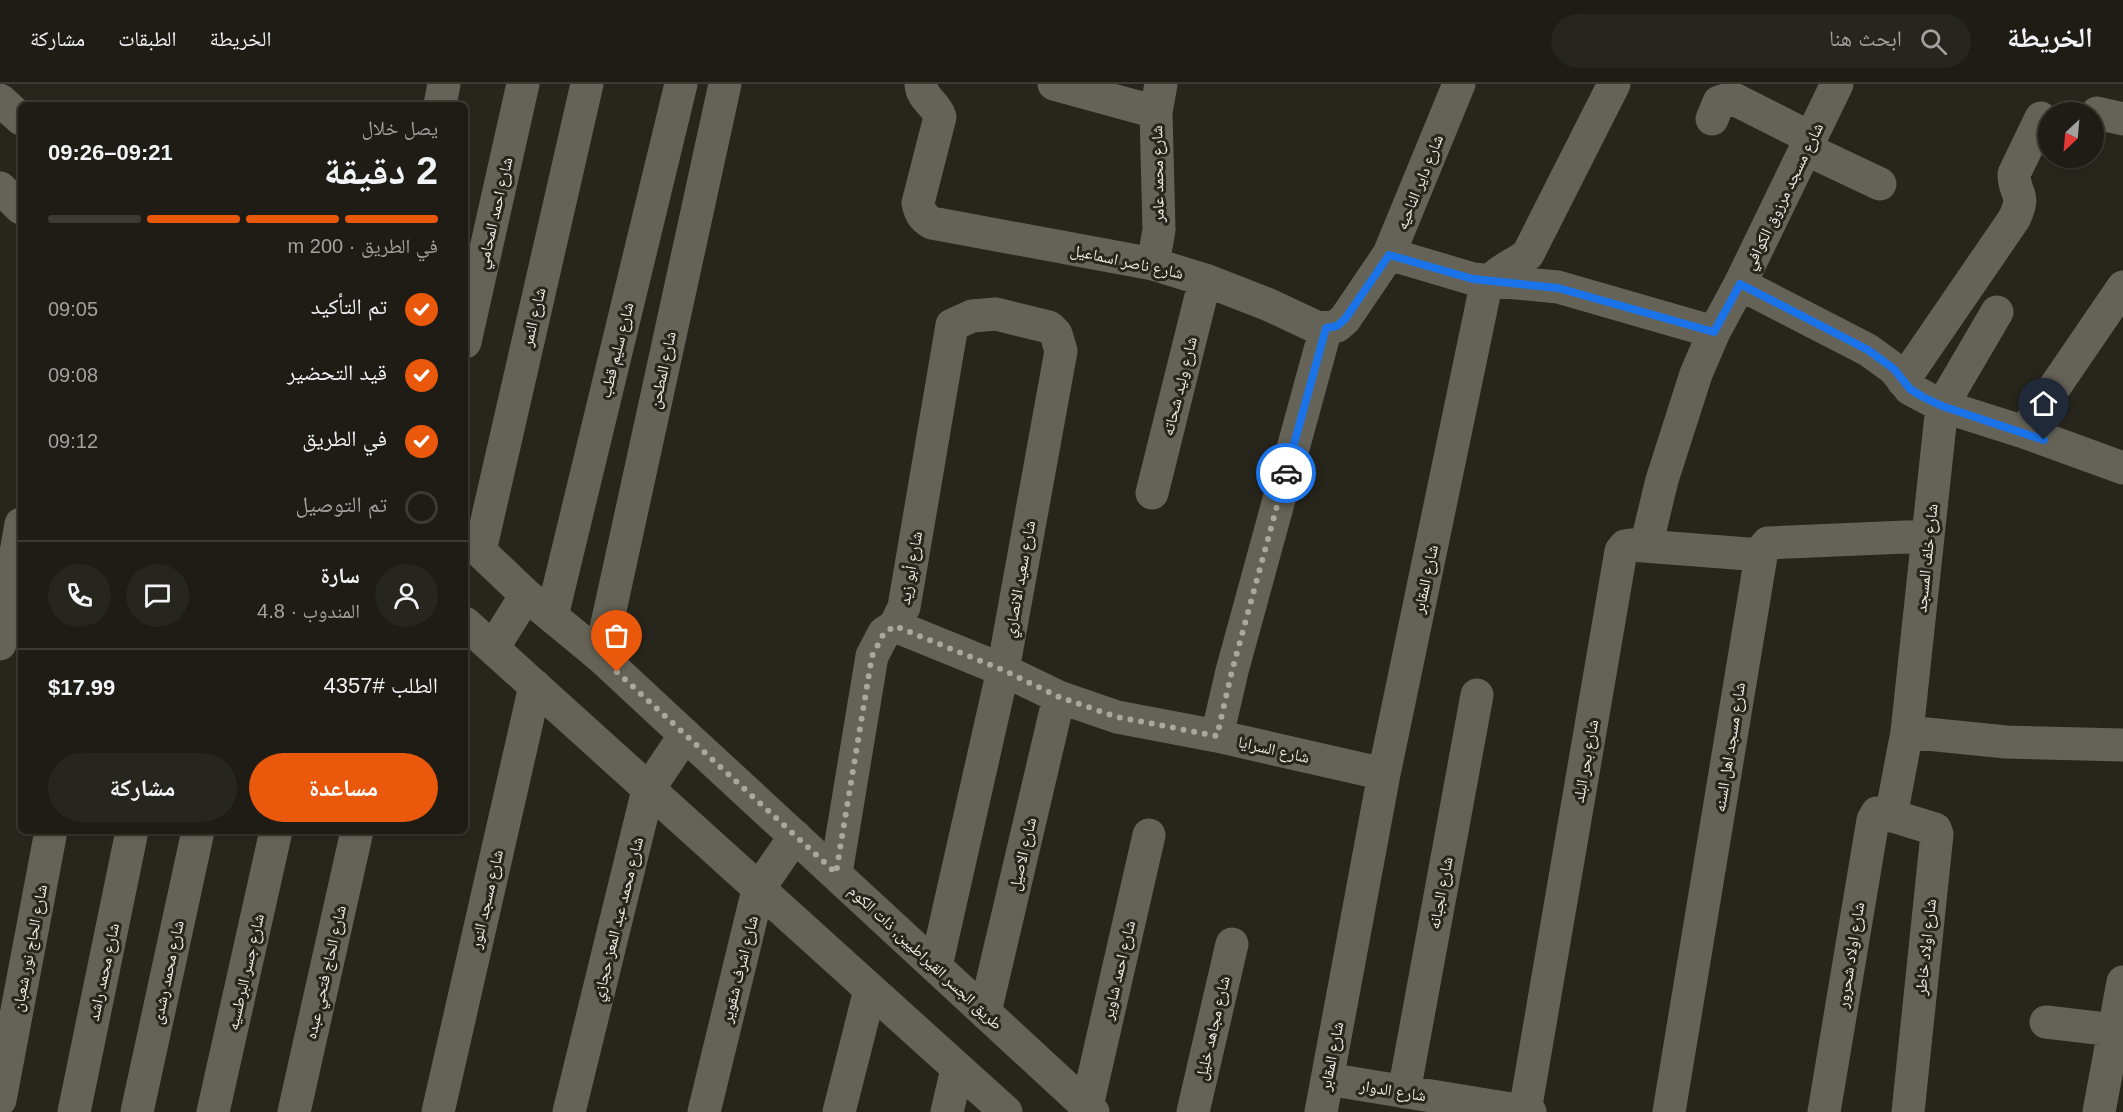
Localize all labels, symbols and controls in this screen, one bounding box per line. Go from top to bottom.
search box [1551,14,1971,68]
text: الخريطة [2007,22,2093,53]
icon: search [1917,25,1950,58]
text: ابحث هنا [1829,26,1902,51]
text: مشاركة [30,27,85,50]
text: الطبقات [118,27,177,50]
text: الخريطة [210,27,271,50]
north arrow [2038,102,2104,168]
map controls [2038,102,2104,168]
text: يصل خلال [361,117,438,139]
street label: شارع مسجد مرزوق الكوافي [1740,120,1830,274]
street label: شارع محمد عامر [1148,125,1169,224]
street label: شارع داير الناحيه [1393,132,1448,233]
text: 09:21–09:26 [48,140,173,165]
text: 2 دقيقة [324,149,438,192]
street label: شارع احمد المحامي [473,156,520,272]
text: في الطريق · 200 m [288,235,438,257]
street label: شارع ناصر اسماعيل [1068,241,1185,284]
street label: شارع النمر [518,286,550,350]
icon: check [405,293,438,326]
text: تم التأكيد [311,294,387,319]
text: 09:05 [48,298,98,320]
street label: شارع سليم قطب [596,301,639,400]
street label: شارع المطحن [646,330,681,411]
street label: شارع وليد شحاته [1159,335,1202,438]
icon: check [405,359,438,392]
text: قيد التحضير [287,360,387,385]
text: 09:08 [48,364,98,386]
pin [2018,378,2069,440]
icon: home [2027,387,2060,420]
icon: check [405,425,438,458]
text: في الطريق [302,426,387,451]
text: 09:12 [48,430,98,452]
courier [1256,443,1316,503]
icon: car [1270,457,1303,490]
text: تم التوصيل [295,492,387,517]
street label: شارع خلف المسجد [1912,503,1943,613]
street label: شارع سعيد الانصاري [1001,519,1042,640]
street label: شارع أبو زيد [895,530,927,606]
street label: شارع المقابر [1410,543,1443,616]
text: سارة [321,563,360,588]
button: phone [48,564,111,627]
button: chat [126,564,189,627]
button: person [375,564,438,627]
text: المندوب · 4.8 [257,600,360,622]
pin [591,610,642,672]
icon: bag [600,619,633,652]
text: الطلب #4357 [324,673,438,698]
text: $17.99 [48,675,115,700]
street label: شارع مسجد اهل السنه [1711,681,1750,813]
street label: شارع بحر البلد [1570,718,1603,804]
street label: شارع السرايا [1236,733,1311,768]
button: مشاركة [48,753,237,822]
button: مساعدة [249,753,438,822]
street label: شارع الاصيل [1006,816,1041,893]
street label: شارع محمد عبد المعز حجازي [589,835,650,1004]
street label: شارع مسجد النور [467,848,508,952]
street label: شارع الجبانه [1425,856,1458,931]
street label: طريق الجسر القيراطيين, ذات الكوم [844,882,1006,1034]
street label: شارع الحاج نور شعبان [9,883,52,1013]
street label: شارع اولاد خاطر [1912,898,1941,997]
street label: شارع اولاد شحرور [1834,901,1869,1010]
street label: شارع الحاج فتحي عبده [302,904,353,1042]
street label: شارع جسر البرطسيه [224,912,269,1032]
street label: شارع اشرف شقوير [718,914,763,1026]
street label: شارع محمد رشدى [148,919,189,1026]
street label: شارع احمد شاوير [1099,919,1140,1023]
street label: شارع محمد راشد [85,922,124,1023]
street label: شارع مجاهد خليل [1192,974,1235,1082]
street label: شارع المقابر [1316,1020,1348,1093]
street label: شارع الدوار [1357,1077,1427,1106]

